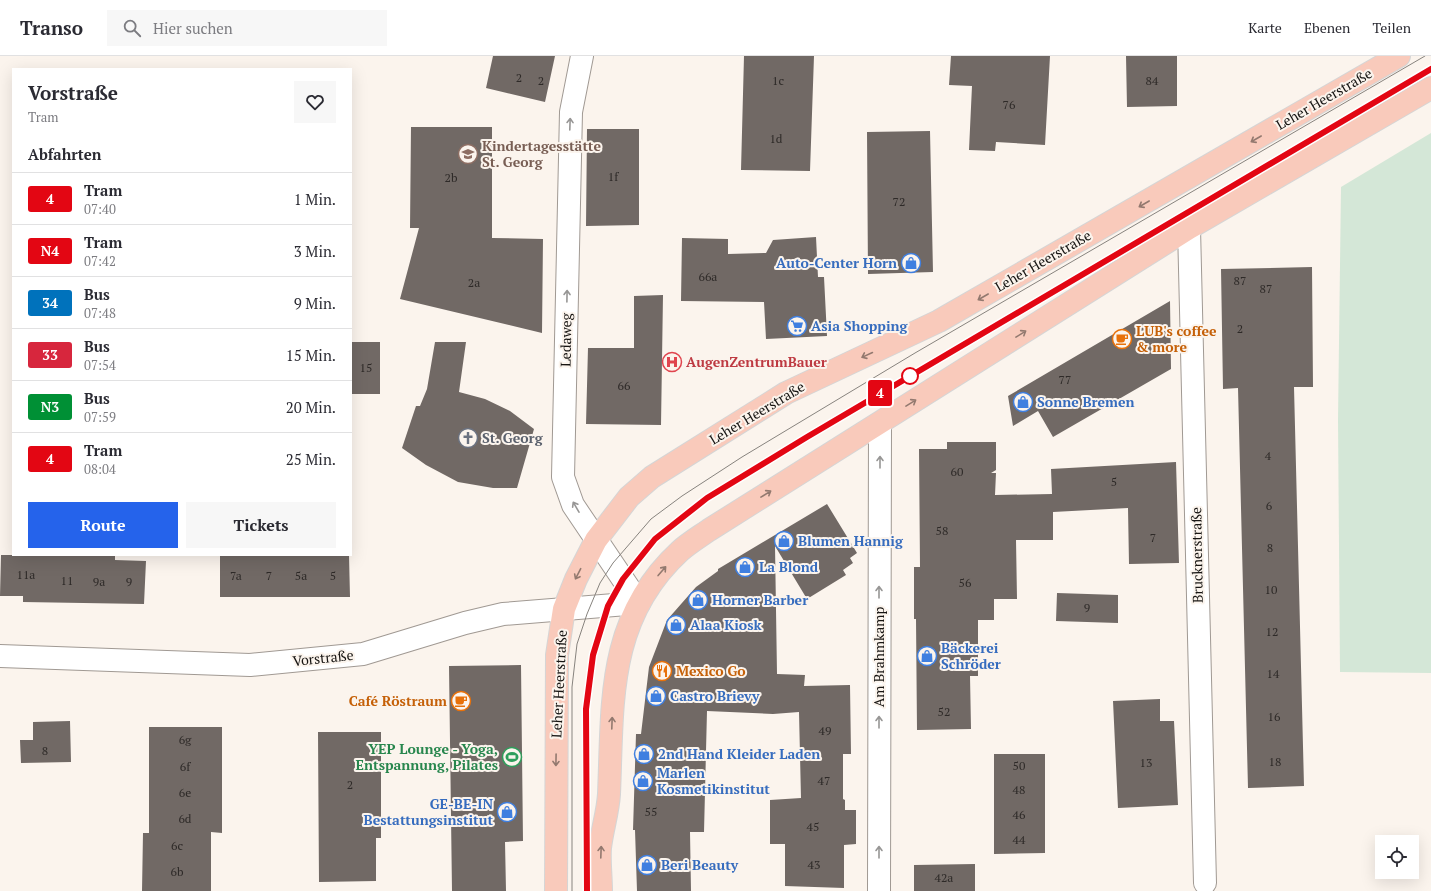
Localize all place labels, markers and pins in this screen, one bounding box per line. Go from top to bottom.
place label: Kindertagesstätte St. Georg [482,136,601,171]
school or university icon: Kindertagesstätte St. Georg [457,143,479,165]
shop icon: Auto-Center Horn [900,252,922,274]
place label: Auto-Center Horn [776,253,897,272]
supermarket icon: Asia Shopping [786,315,808,337]
place label: Asia Shopping [811,316,909,335]
place label: LUB's coffee & more [1136,321,1217,356]
cafe icon: LUB's coffee & more [1111,328,1133,350]
hospital icon: AugenZentrumBauer [661,351,683,373]
place label: AugenZentrumBauer [686,352,827,371]
unlabelled marker [901,367,919,385]
shop icon: Sonne Bremen [1012,391,1034,413]
place label: Sonne Bremen [1037,392,1135,411]
church icon: St. Georg [457,427,479,449]
place label: St. Georg [482,428,544,447]
shop icon: Blumen Hannig [773,530,795,552]
place label: Blumen Hannig [798,531,904,550]
shop icon: La Blond [734,556,756,578]
place label: La Blond [759,557,819,576]
shop icon: Horner Barber [687,589,709,611]
place label: Horner Barber [712,590,808,609]
shop icon: Alaa Kiosk [665,614,687,636]
place label: Alaa Kiosk [690,615,762,634]
place label: Bäckerei Schröder [941,638,1001,673]
shop icon: Bäckerei Schröder [916,645,938,667]
restaurant icon: Mexico Go [651,660,673,682]
place label: Mexico Go [676,661,746,680]
shop icon: Castro Brievy [645,685,667,707]
place label: Castro Brievy [670,686,760,705]
cafe icon: Café Röstraum [450,690,472,712]
place label: Café Röstraum [349,691,447,710]
place label: YEP Lounge - Yoga, Entspannung, Pilates [356,739,498,774]
shop icon: 2nd Hand Kleider Laden [633,743,655,765]
place label: 2nd Hand Kleider Laden [658,744,820,763]
sports icon: YEP Lounge - Yoga, Entspannung, Pilates [501,746,523,768]
place label: Marlen Kosmetikinstitut [657,763,770,798]
shop icon: Marlen Kosmetikinstitut [632,770,654,792]
place label: GE-BE-IN Bestattungsinstitut [364,794,493,829]
shop icon: GE-BE-IN Bestattungsinstitut [496,801,518,823]
shop icon: Beri Beauty [636,854,658,876]
place label: Beri Beauty [661,855,739,874]

